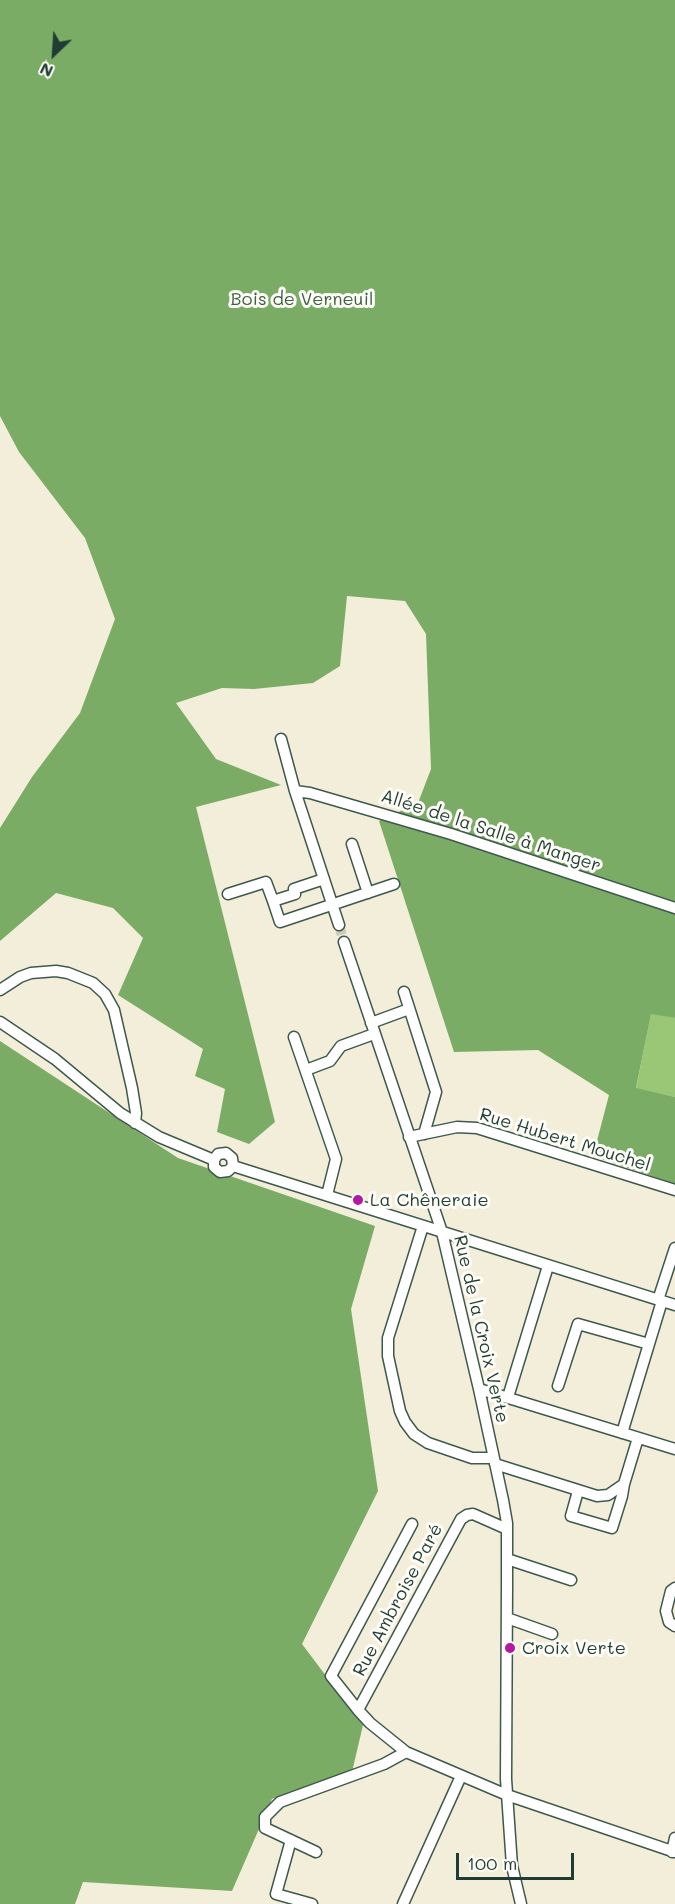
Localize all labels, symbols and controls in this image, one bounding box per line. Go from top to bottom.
north arrow [24,24,84,84]
text: N [36,59,56,83]
park label: Bois de Verneuil [231,288,373,310]
street label: Allée de la Salle à Manger [378,785,604,877]
street label: Rue Hubert Mouchel [477,1104,653,1176]
place label: La Chêneraie [370,1189,489,1211]
marker: La Chêneraie [351,1193,365,1207]
street label: Rue de la Croix Verte [449,1233,513,1425]
street label: Rue Ambroise Paré [349,1520,447,1680]
place label: Croix Verte [522,1637,626,1659]
marker: Croix Verte [503,1641,517,1655]
scale bar [459,1841,578,1879]
text: 100 m [467,1851,517,1875]

